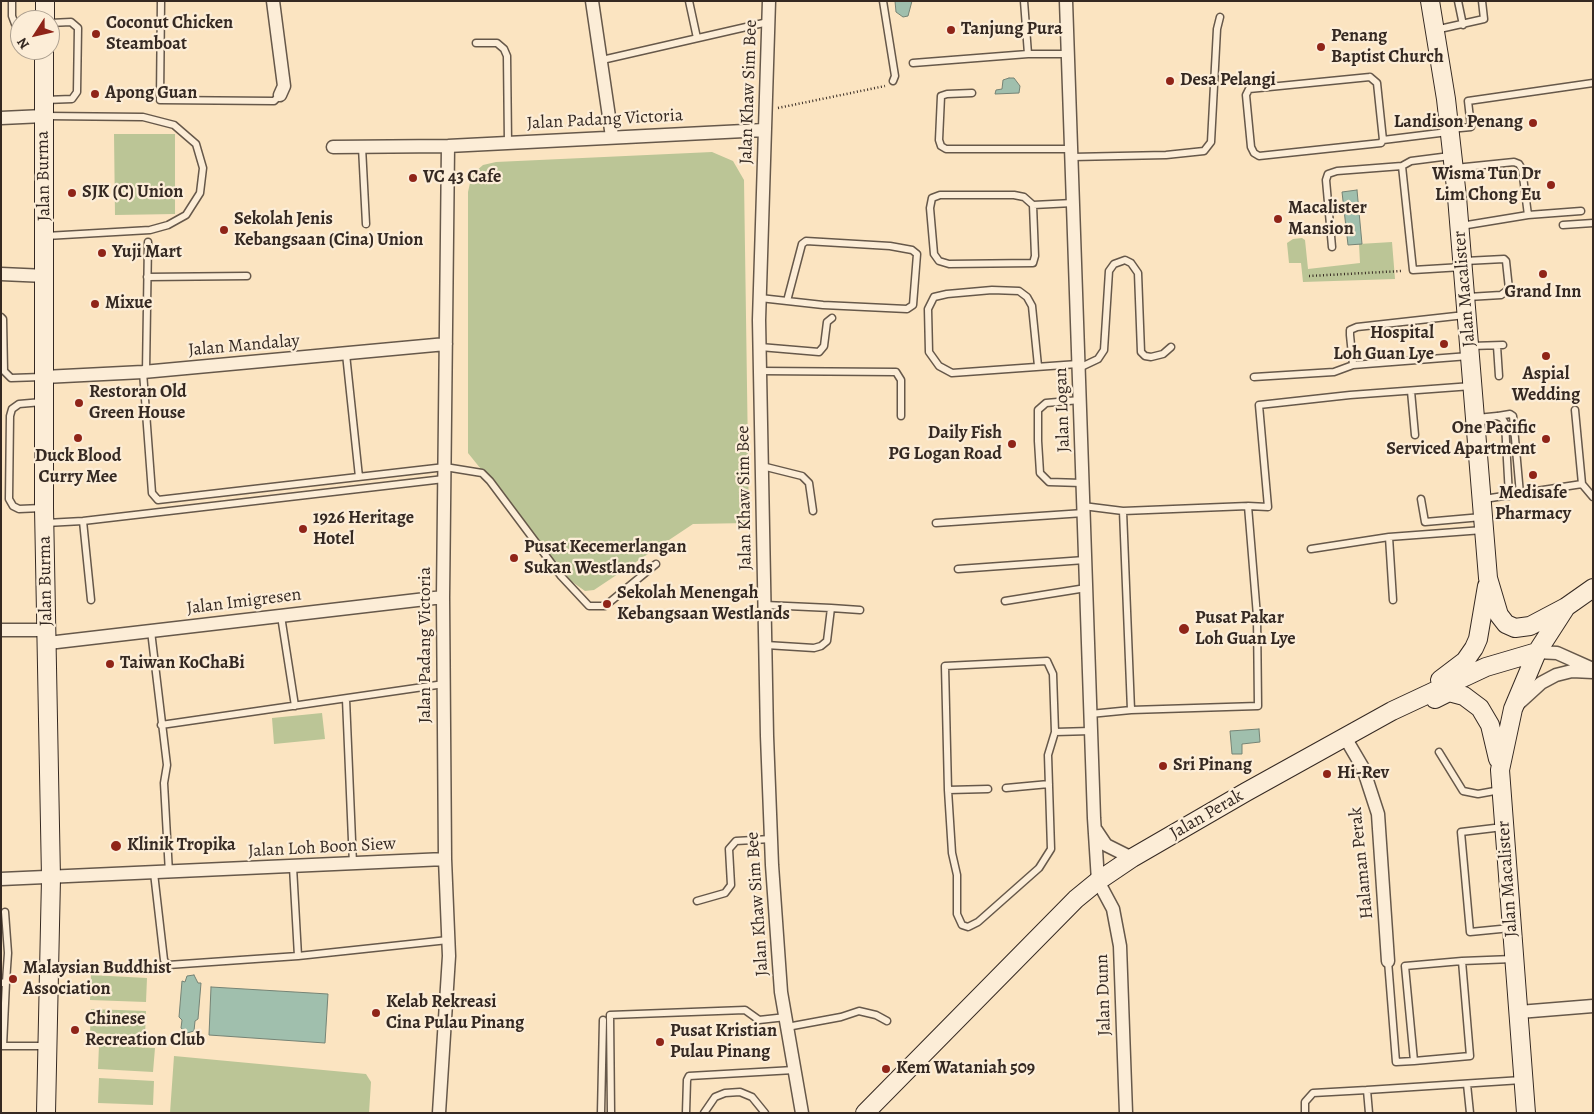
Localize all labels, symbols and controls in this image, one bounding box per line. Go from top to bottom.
north arrow [10,10,60,60]
place label: Coconut Chicken Steamboat [106,13,233,56]
street label: Jalan Khaw Sim Bee [736,19,762,165]
place label: Tanjung Pura [961,19,1063,41]
marker: Tanjung Pura [945,24,957,36]
place label: Penang Baptist Church [1331,26,1444,68]
marker: Coconut Chicken Steamboat [90,28,102,40]
text: N [12,34,34,53]
marker: Penang Baptist Church [1315,41,1327,53]
place label: Desa Pelangi [1180,70,1276,92]
marker: Desa Pelangi [1164,75,1176,87]
place label: Apong Guan [105,83,197,105]
marker: Apong Guan [89,88,101,100]
street label: Jalan Padang Victoria [526,105,684,135]
place label: Landison Penang [1394,112,1523,134]
marker: Landison Penang [1527,117,1539,129]
street label: Jalan Burma [32,130,56,222]
place label: Wisma Tun Dr Lim Chong Eu [1432,164,1541,206]
place label: VC 43 Cafe [423,167,501,189]
marker: VC 43 Cafe [407,172,419,184]
marker: Wisma Tun Dr Lim Chong Eu [1545,179,1557,191]
place label: SJK (C) Union [82,182,183,204]
marker: SJK (C) Union [66,187,78,199]
place label: Macalister Mansion [1288,198,1367,240]
place label: Sekolah Jenis Kebangsaan (Cina) Union [234,209,423,252]
marker: Macalister Mansion [1272,213,1284,225]
marker: Sekolah Jenis Kebangsaan (Cina) Union [218,224,230,236]
street label: Jalan Macalister [1449,230,1481,348]
place label: Yuji Mart [112,242,182,264]
marker: Yuji Mart [96,247,108,259]
marker: Grand Inn [1537,268,1549,280]
place label: Grand Inn [1505,282,1581,304]
place label: Mixue [105,293,152,315]
marker: Mixue [89,298,101,310]
place label: Hospital Loh Guan Lye [1333,323,1434,366]
street label: Jalan Mandalay [187,330,301,362]
marker: Hospital Loh Guan Lye [1438,338,1450,350]
marker: Aspial Wedding [1540,350,1552,362]
place label: Aspial Wedding [1512,364,1580,406]
street label: Jalan Logan [1051,367,1075,453]
place label: Restoran Old Green House [89,382,187,424]
marker: Restoran Old Green House [73,397,85,409]
place label: One Pacific Serviced Apartment [1386,418,1536,460]
place label: Daily Fish PG Logan Road [888,423,1002,466]
street label: Jalan Khaw Sim Bee [733,425,757,571]
marker: Duck Blood Curry Mee [72,432,84,444]
marker: One Pacific Serviced Apartment [1540,433,1552,445]
marker: Daily Fish PG Logan Road [1006,438,1018,450]
place label: Duck Blood Curry Mee [35,446,121,488]
marker: Medisafe Pharmacy [1527,469,1539,481]
place label: Medisafe Pharmacy [1495,483,1571,526]
place label: 1926 Heritage Hotel [313,508,414,550]
marker: 1926 Heritage Hotel [297,523,309,535]
street label: Jalan Burma [34,535,58,627]
place label: Pusat Kecemerlangan Sukan Westlands [524,537,687,580]
marker: Pusat Kecemerlangan Sukan Westlands [508,552,520,564]
street label: Jalan Padang Victoria [415,567,437,723]
place label: Sekolah Menengah Kebangsaan Westlands [617,583,790,626]
street label: Jalan Imigresen [185,584,303,620]
marker: Sekolah Menengah Kebangsaan Westlands [601,598,613,610]
place label: Pusat Pakar Loh Guan Lye [1195,608,1296,650]
marker: Pusat Pakar Loh Guan Lye [1177,622,1191,636]
place label: Taiwan KoChaBi [120,653,245,675]
marker: Taiwan KoChaBi [104,658,116,670]
place label: Sri Pinang [1173,755,1252,777]
marker: Sri Pinang [1157,760,1169,772]
place label: Hi-Rev [1337,763,1389,785]
marker: Hi-Rev [1321,768,1333,780]
street label: Jalan Perak [1166,785,1248,845]
street label: Halaman Perak [1345,806,1379,920]
street label: Jalan Macalister [1493,820,1523,938]
street label: Jalan Khaw Sim Bee [742,831,774,977]
street label: Jalan Loh Boon Siew [247,833,397,863]
place label: Klinik Tropika [127,835,236,857]
marker: Klinik Tropika [109,839,123,853]
street label: Jalan Dunn [1092,954,1116,1036]
place label: Malaysian Buddhist Association [23,958,172,1001]
marker: Malaysian Buddhist Association [7,973,19,985]
place label: Kelab Rekreasi Cina Pulau Pinang [386,992,524,1034]
marker: Kelab Rekreasi Cina Pulau Pinang [370,1007,382,1019]
place label: Chinese Recreation Club [85,1009,205,1052]
place label: Pusat Kristian Pulau Pinang [670,1021,777,1064]
marker: Chinese Recreation Club [69,1024,81,1036]
marker: Pusat Kristian Pulau Pinang [654,1036,666,1048]
place label: Kem Wataniah 509 [896,1058,1035,1080]
marker: Kem Wataniah 509 [880,1063,892,1075]

